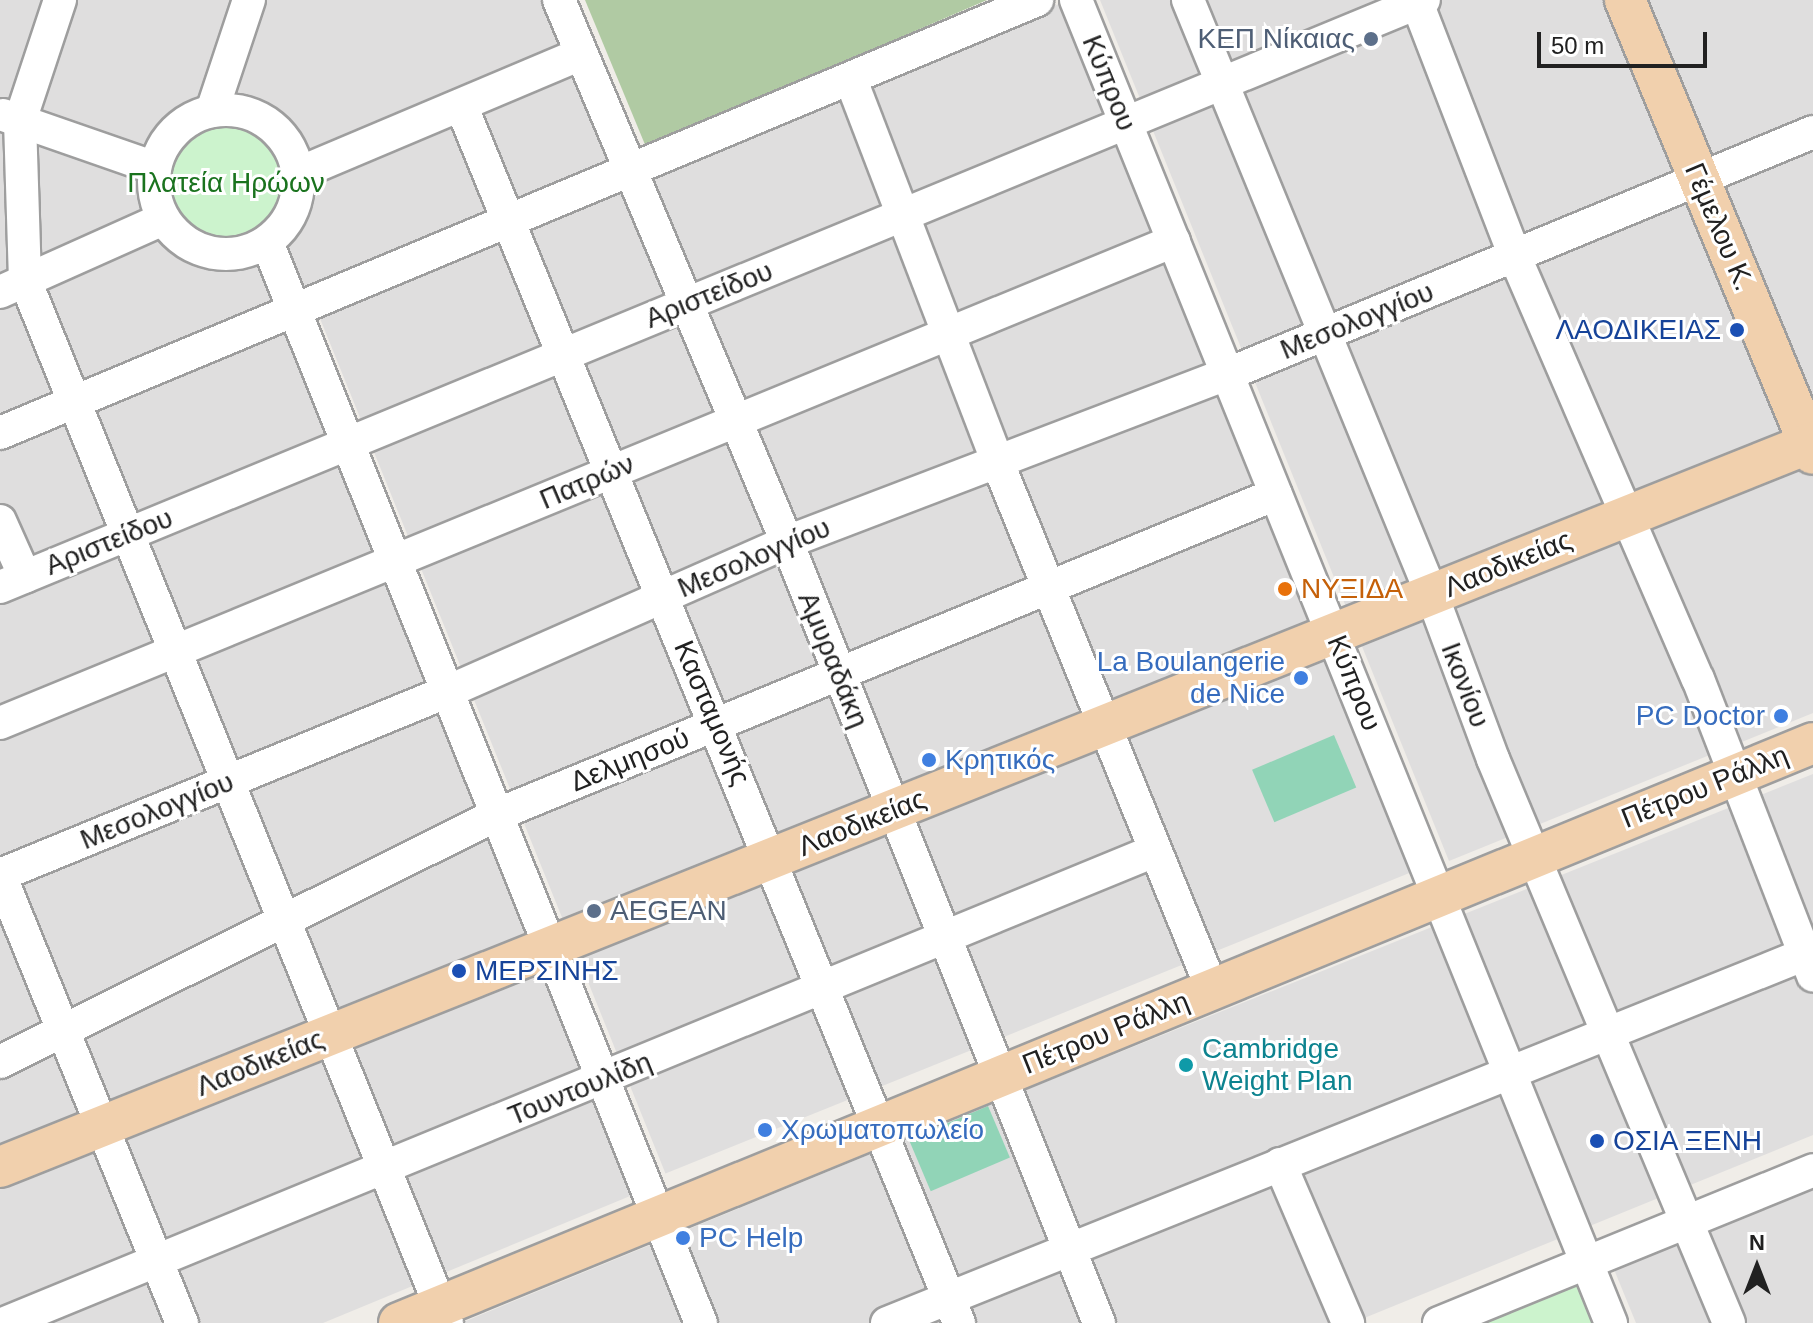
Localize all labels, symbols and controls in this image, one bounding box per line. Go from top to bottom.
scale bar [1541,16,1711,66]
place label: ΚΕΠ Νίκαιας [1197,22,1355,56]
street label: Κύπρου [1075,30,1143,136]
marker: ΚΕΠ Νίκαιας [1362,30,1380,48]
text: 50 m [1551,32,1604,59]
street label: Γέμελου Κ. [1677,158,1761,296]
park label: Πλατεία Ηρώων [127,166,325,200]
street label: Αριστείδου [640,254,778,336]
street label: Μεσολογγίου [1275,275,1439,367]
place label: ΛΑΟΔΙΚΕΙΑΣ [1555,313,1721,347]
marker: ΛΑΟΔΙΚΕΙΑΣ [1728,321,1746,339]
street label: Πατρών [535,447,639,517]
street label: Αριστείδου [40,501,178,583]
street label: Μεσολογγίου [673,511,835,605]
street label: Λαοδικείας [1439,523,1577,605]
place label: ΝΥΞΙΔΑ [1301,572,1403,606]
marker: ΝΥΞΙΔΑ [1276,580,1294,598]
street label: Αμυραδάκη [791,587,875,733]
street label: Κύπρου [1320,630,1388,736]
street label: Κασταμονής [667,636,757,790]
street label: Ικονίου [1434,638,1496,732]
place label: La Boulangerie de Nice [1097,645,1285,711]
marker: La Boulangerie de Nice [1292,669,1310,687]
place label: PC Doctor [1636,699,1765,733]
marker: PC Doctor [1772,707,1790,725]
street label: Δελμησού [566,721,694,799]
street label: Πέτρου Ράλλη [1617,738,1793,836]
place label: Κρητικός [945,743,1055,777]
marker: Κρητικός [920,751,938,769]
street label: Μεσολογγίου [75,765,239,857]
street label: Λαοδικείας [793,782,931,864]
place label: AEGEAN [610,894,727,928]
marker: AEGEAN [585,902,603,920]
place label: ΜΕΡΣΙΝΗΣ [475,954,619,988]
marker: ΜΕΡΣΙΝΗΣ [450,962,468,980]
street label: Πέτρου Ράλλη [1018,984,1194,1082]
street label: Λαοδικείας [191,1022,329,1104]
place label: Cambridge Weight Plan [1202,1032,1352,1098]
street label: Τουντουλίδη [503,1045,657,1133]
marker: Cambridge Weight Plan [1177,1056,1195,1074]
place label: Χρωματοπωλείο [781,1113,984,1147]
marker: Χρωματοπωλείο [756,1121,774,1139]
place label: ΟΣΙΑ ΞΕΝΗ [1613,1124,1764,1158]
marker: ΟΣΙΑ ΞΕΝΗ [1588,1132,1606,1150]
place label: PC Help [699,1221,803,1255]
north arrow [1717,1227,1797,1307]
marker: PC Help [674,1229,692,1247]
text: N [1749,1230,1765,1255]

